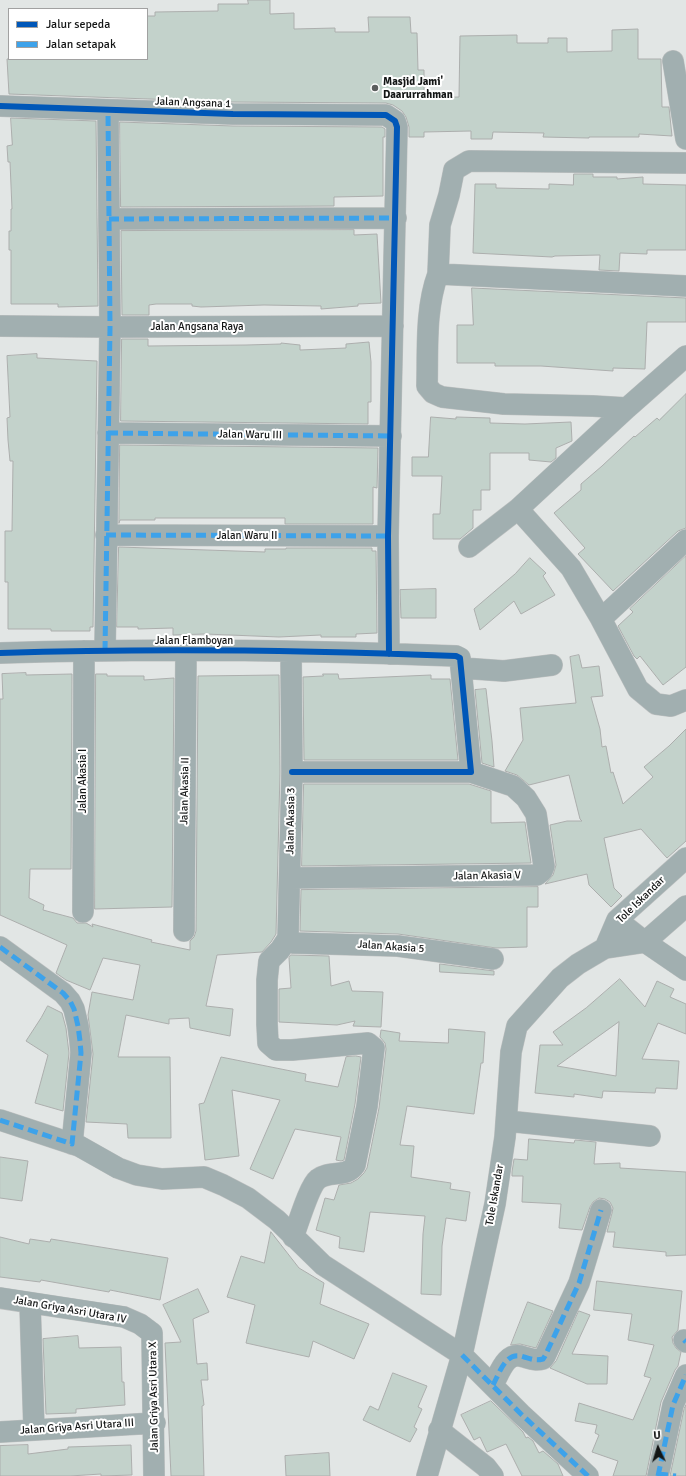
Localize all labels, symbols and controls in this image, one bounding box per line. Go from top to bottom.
legend [8,8,148,60]
text: Jalur sepeda [46,17,110,32]
text: Jalan setapak [46,37,116,52]
place label: Masjid Jami' Daarurrahman [383,75,453,101]
marker: Masjid Jami' Daarurrahman [370,83,380,93]
street label: Jalan Angsana 1 [155,95,231,111]
street label: Jalan Angsana Raya [151,320,243,334]
street label: Jalan Waru III [218,428,282,442]
street label: Jalan Waru II [217,529,277,543]
street label: Jalan Flamboyan [155,634,233,648]
street label: Jalan Akasia I [76,749,90,813]
street label: Jalan Akasia II [178,757,192,825]
street label: Jalan Akasia 3 [284,787,298,855]
street label: Jalan Akasia V [453,869,521,883]
street label: Tole Iskandar [614,874,668,926]
street label: Jalan Akasia 5 [357,938,425,956]
street label: Tole Iskandar [483,1163,507,1227]
street label: Jalan Griya Asri Utara IV [13,1294,127,1326]
street label: Jalan Griya Asri Utara X [146,1341,162,1453]
street label: Jalan Griya Asri Utara III [20,1416,134,1438]
north arrow [638,1428,678,1468]
text: U [653,1429,661,1442]

